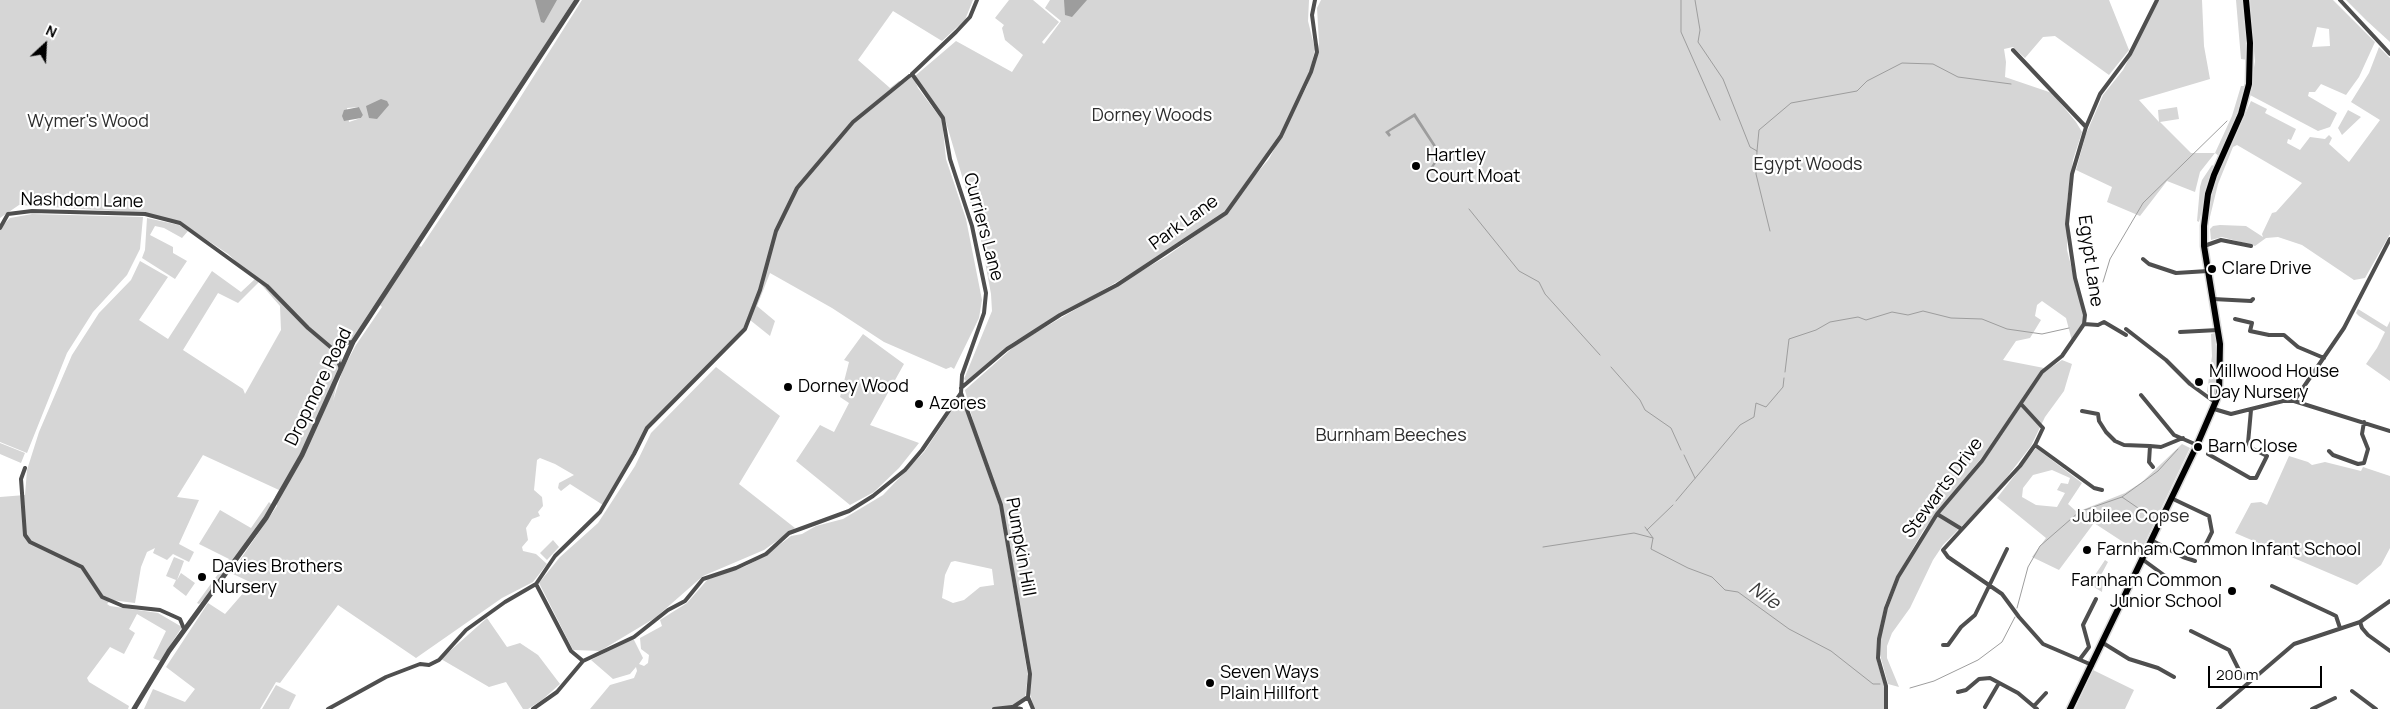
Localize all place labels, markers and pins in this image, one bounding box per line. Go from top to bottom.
place label: Hartley Court Moat [1426,145,1520,188]
marker: Hartley Court Moat [1410,160,1422,172]
place label: Clare Drive [2222,258,2312,280]
marker: Clare Drive [2206,263,2218,275]
place label: Millwood House Day Nursery [2209,361,2339,404]
place label: Dorney Wood [798,376,909,398]
marker: Millwood House Day Nursery [2193,376,2205,388]
marker: Dorney Wood [782,381,794,393]
place label: Azores [929,393,986,415]
marker: Azores [913,398,925,410]
place label: Barn Close [2208,436,2297,458]
marker: Barn Close [2192,441,2204,453]
place label: Farnham Common Infant School [2097,539,2361,561]
marker: Farnham Common Infant School [2081,544,2093,556]
place label: Davies Brothers Nursery [212,556,343,598]
place label: Farnham Common Junior School [2071,570,2222,612]
marker: Davies Brothers Nursery [196,571,208,583]
marker: Farnham Common Junior School [2226,585,2238,597]
place label: Seven Ways Plain Hillfort [1220,662,1319,704]
marker: Seven Ways Plain Hillfort [1204,677,1216,689]

